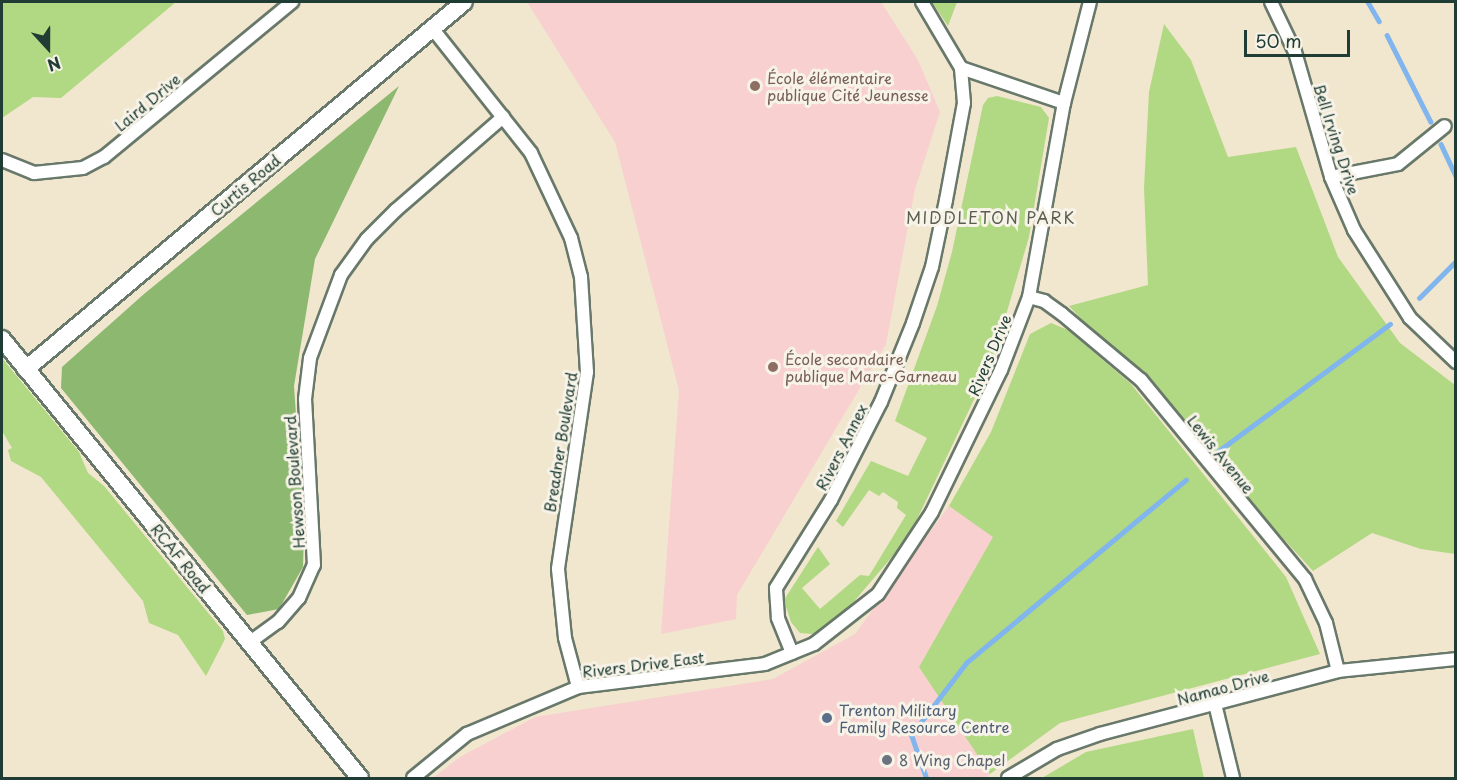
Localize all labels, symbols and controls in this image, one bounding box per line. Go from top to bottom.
north arrow [18,18,78,78]
scale bar [1247,18,1354,56]
text: 50 m [1255,27,1302,54]
text: N [44,51,65,78]
place label: École élémentaire publique Cité Jeunesse [767,68,929,103]
street label: Laird Drive [111,70,183,134]
marker: École élémentaire publique Cité Jeunesse [748,79,762,93]
street label: Bell Irving Drive [1311,81,1363,197]
street label: Curtis Road [207,151,283,219]
district label: MIDDLETON PARK [907,207,1075,227]
street label: Rivers Drive [964,311,1014,399]
place label: École secondaire publique Marc-Garneau [785,349,957,384]
marker: École secondaire publique Marc-Garneau [766,360,780,374]
street label: Breadner Boulevard [540,370,580,514]
street label: Rivers Annex [811,400,871,494]
street label: Lewis Avenue [1184,412,1258,496]
street label: Hewson Boulevard [280,415,308,549]
street label: RCAF Road [148,520,214,596]
street label: Rivers Drive East [581,648,705,680]
street label: Namao Drive [1175,666,1271,708]
place label: Trenton Military Family Resource Centre [839,700,1010,735]
marker: Trenton Military Family Resource Centre [820,711,834,725]
place label: 8 Wing Chapel [899,751,1005,769]
marker: 8 Wing Chapel [880,753,894,767]

